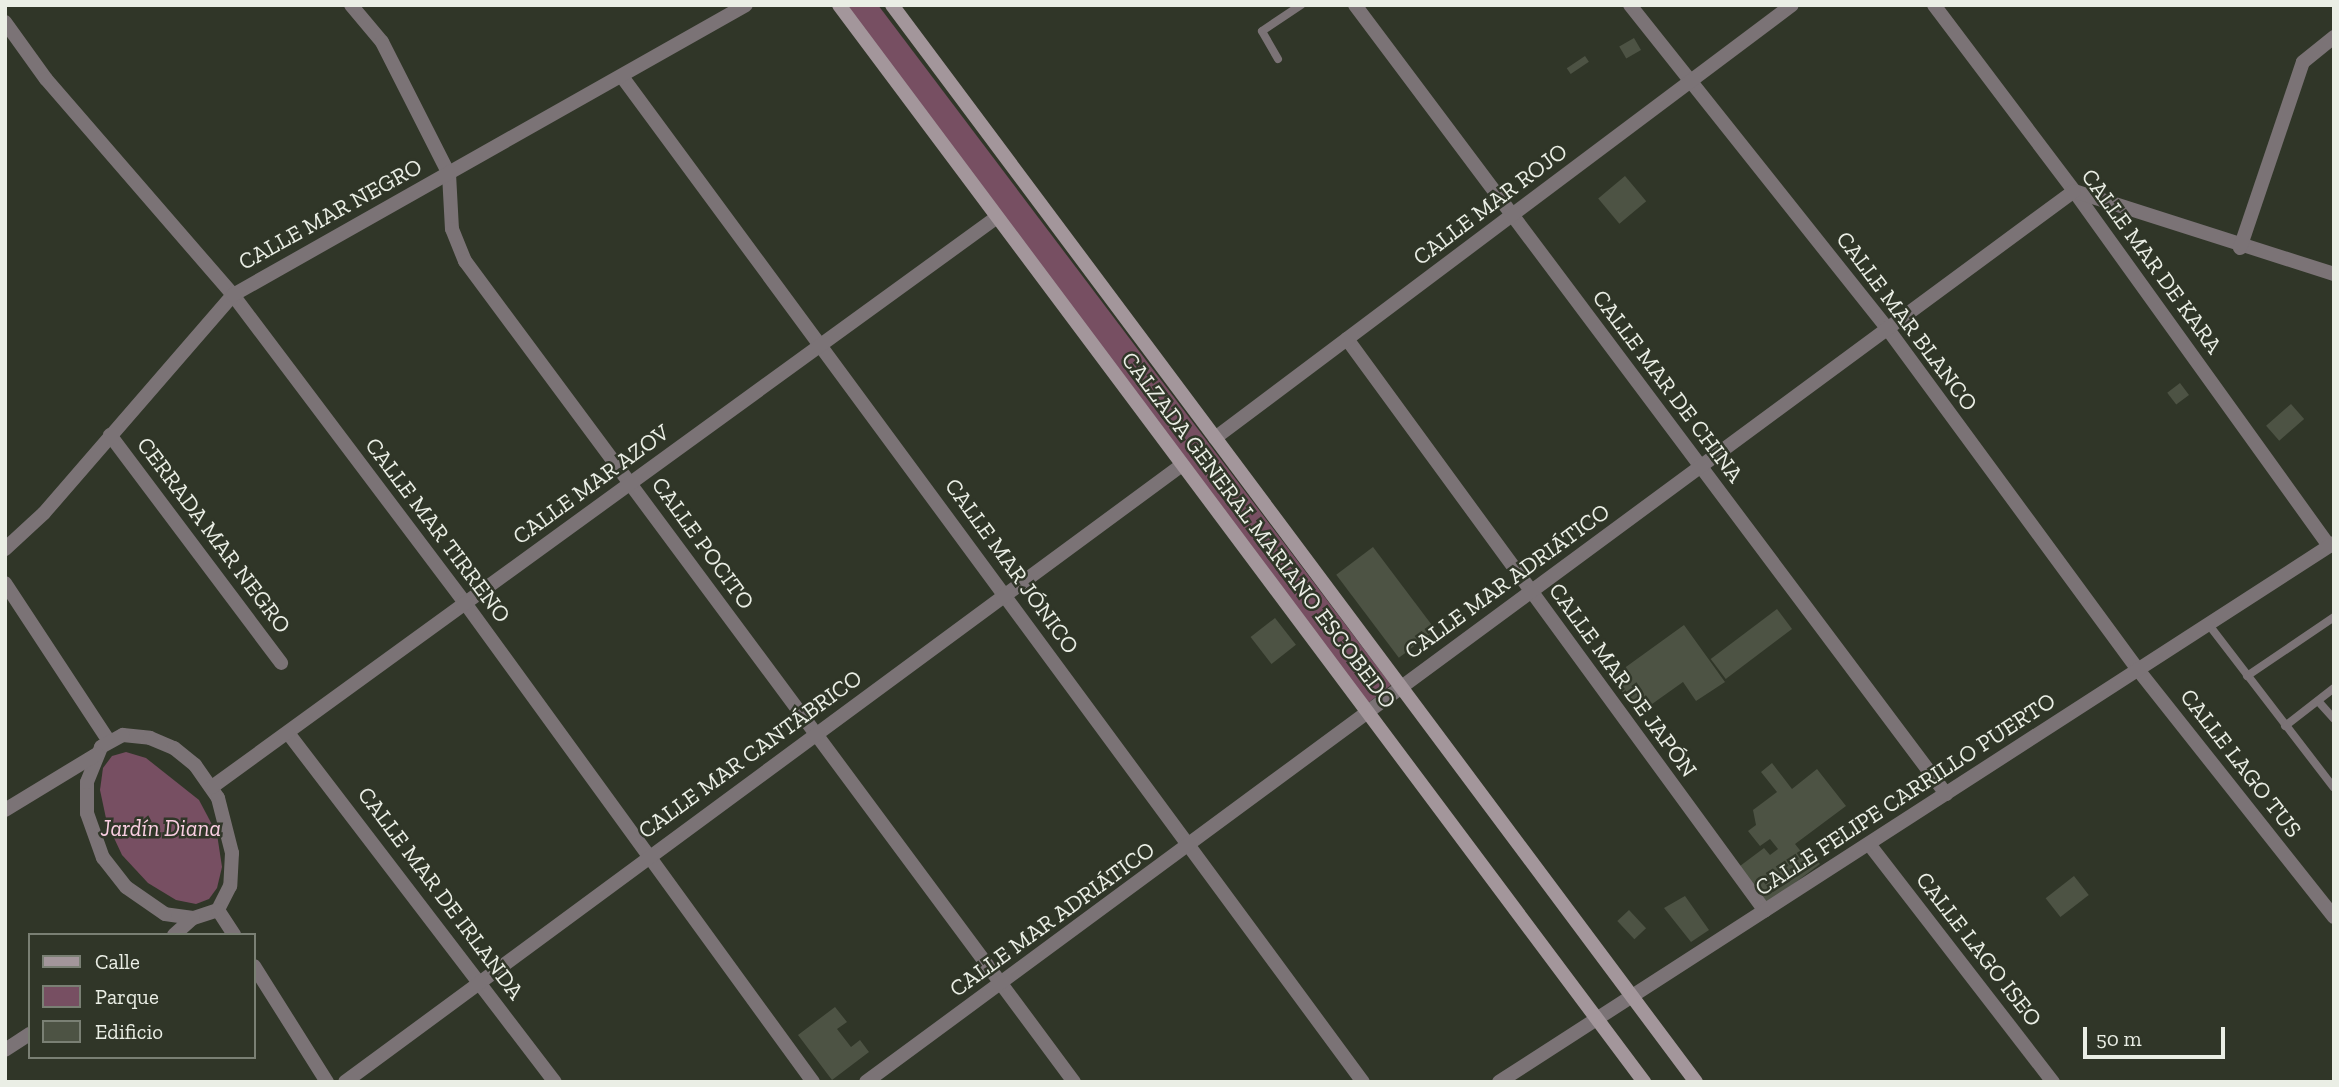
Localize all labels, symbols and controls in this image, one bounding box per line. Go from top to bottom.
street label: CALLE MAR ROJO [1408,137,1572,271]
street label: CALLE MAR NEGRO [234,152,426,276]
street label: CALLE MAR DE KARA [2076,163,2228,359]
street label: CALLE MAR BLANCO [1830,226,1984,416]
street label: CALLE MAR DE CHINA [1587,284,1749,488]
street label: CALZADA GENERAL MARIANO ESCOBEDO [1115,346,1403,714]
street label: CALLE MAR AZOV [507,418,675,550]
street label: CERRADA MAR NEGRO [131,431,297,639]
street label: CALLE MAR TIRRENO [359,432,517,628]
street label: CALLE POCITO [646,471,760,615]
street label: CALLE MAR JÓNICO [939,473,1085,659]
street label: CALLE MAR ADRIÁTICO [1399,497,1615,665]
street label: CALLE MAR DE JAPÓN [1543,577,1703,783]
street label: CALLE MAR CANTÁBRICO [633,664,867,844]
street label: CALLE LAGO TUS [2174,683,2308,843]
street label: CALLE FELIPE CARRILLO PUERTO [1750,686,2060,902]
street label: CALLE MAR DE IRLANDA [352,781,530,1005]
park label: Jardín Diana [101,814,221,842]
street label: CALLE MAR ADRIÁTICO [944,835,1160,1003]
street label: CALLE LAGO ISEO [1910,866,2048,1032]
legend [28,933,256,1059]
text: Calle [95,949,140,974]
text: Parque [95,984,159,1009]
scale bar [2087,1014,2229,1058]
text: Edificio [95,1019,163,1044]
text: 50 m [2096,1026,2142,1051]

